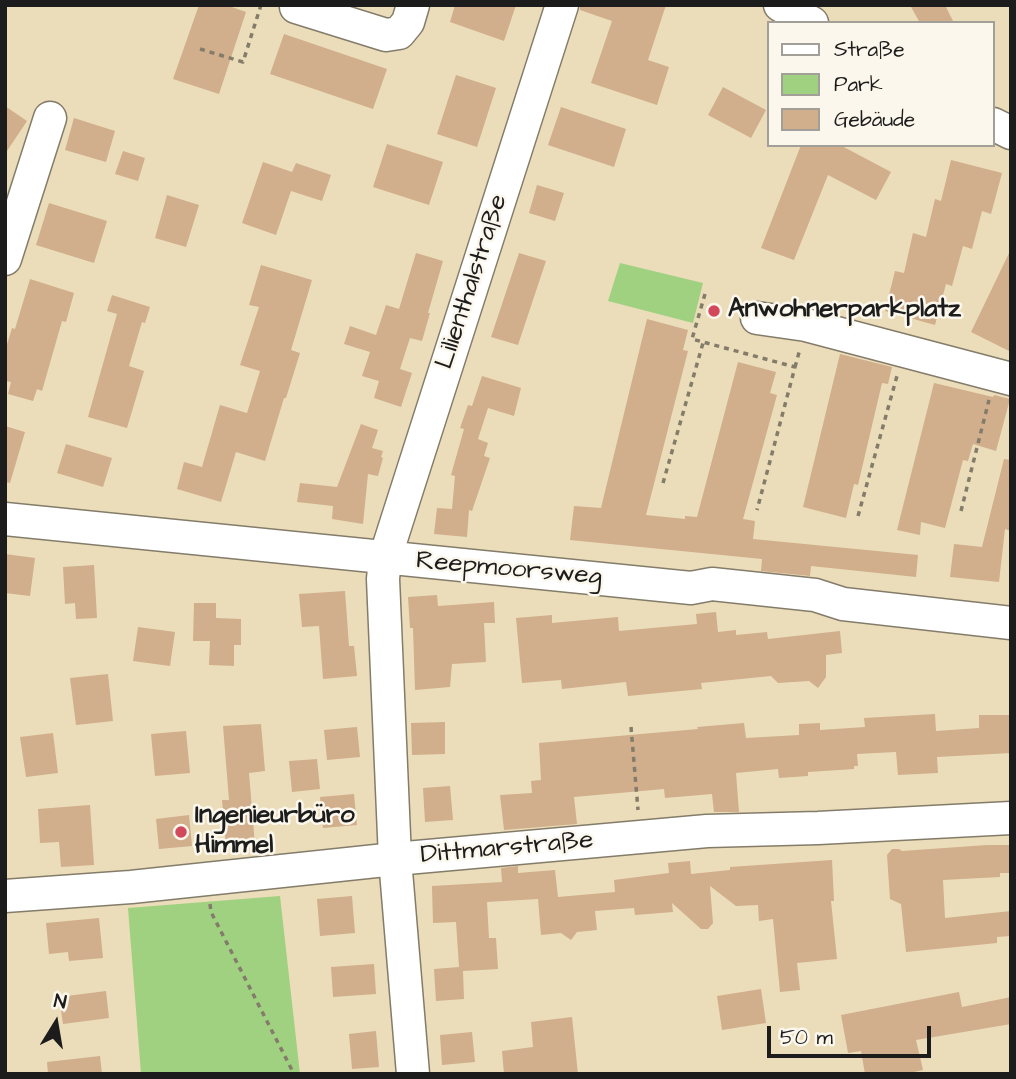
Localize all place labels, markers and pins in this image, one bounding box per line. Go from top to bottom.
place label: Anwohnerparkplatz [728,295,961,327]
marker: Anwohnerparkplatz [706,303,722,319]
place label: Ingenieurbüro Himmel [195,801,355,862]
marker: Ingenieurbüro Himmel [173,824,189,840]

